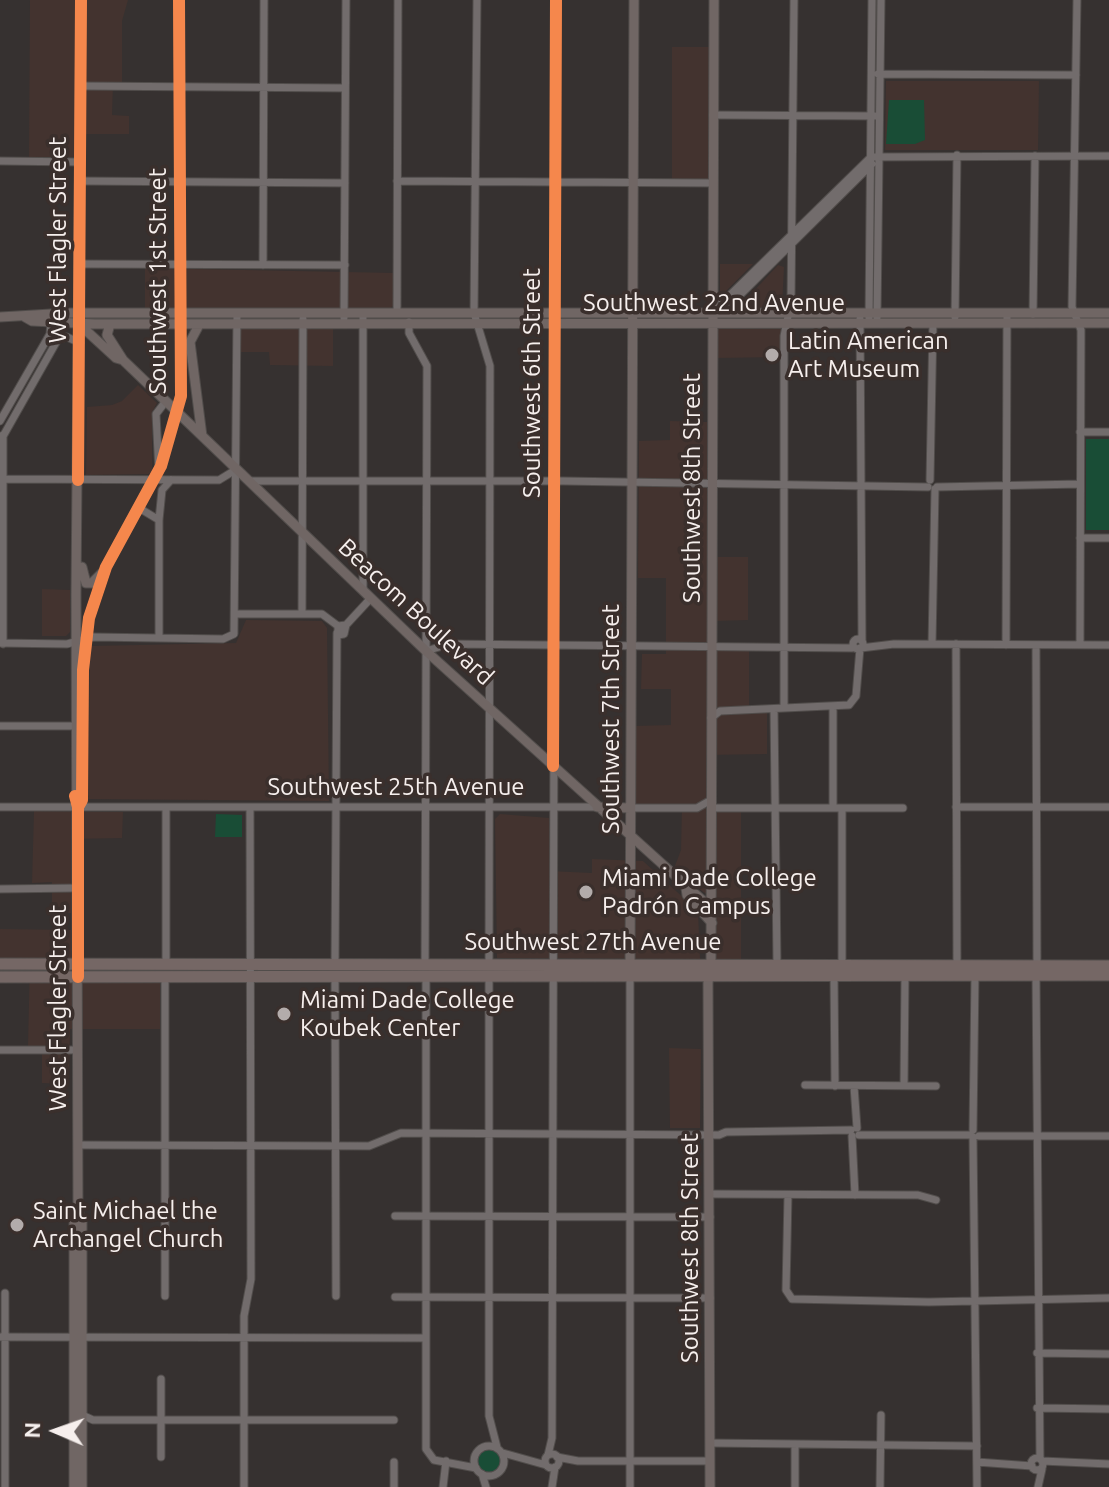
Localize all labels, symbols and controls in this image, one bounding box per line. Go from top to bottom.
street label: West Flagler Street [44,137,72,343]
street label: Southwest 1st Street [144,168,172,394]
street label: Southwest 6th Street [518,268,546,498]
street label: Southwest 22nd Avenue [583,289,845,317]
place label: Latin American Art Museum [788,327,949,383]
marker: Latin American Art Museum [763,346,781,364]
street label: Southwest 8th Street [678,373,706,603]
street label: Beacom Boulevard [332,533,500,691]
street label: Southwest 7th Street [597,604,625,834]
street label: Southwest 25th Avenue [267,773,525,801]
place label: Miami Dade College Padrón Campus [602,864,817,920]
marker: Miami Dade College Padrón Campus [577,883,595,901]
street label: West Flagler Street [44,905,72,1111]
street label: Southwest 27th Avenue [464,928,722,956]
place label: Miami Dade College Koubek Center [300,986,515,1042]
marker: Miami Dade College Koubek Center [275,1005,293,1023]
street label: Southwest 8th Street [676,1133,704,1363]
place label: Saint Michael the Archangel Church [33,1197,223,1253]
marker: Saint Michael the Archangel Church [8,1216,26,1234]
north arrow [16,1391,96,1471]
text: N [19,1422,44,1439]

